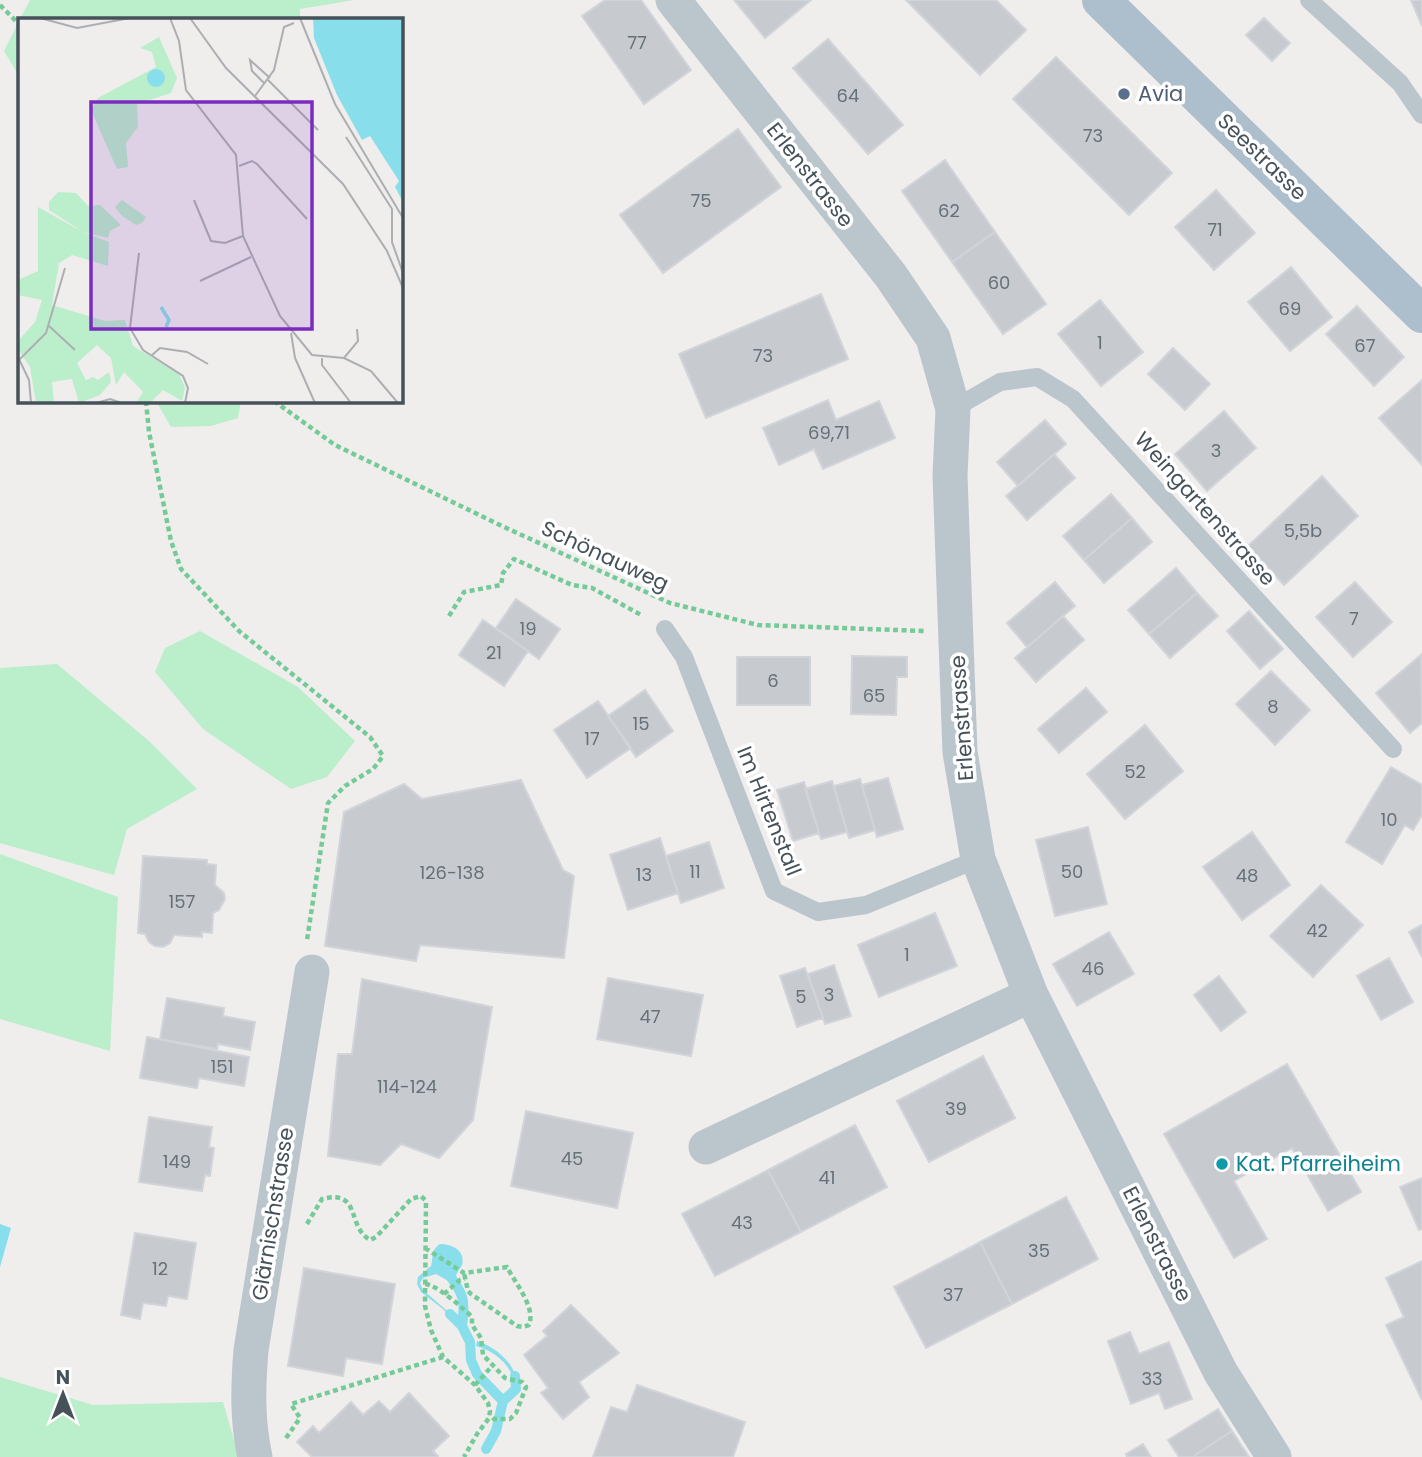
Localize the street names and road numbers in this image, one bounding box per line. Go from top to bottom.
street label: Seestrasse [1211,107,1313,207]
street label: Erlenstrasse [760,116,861,233]
street label: Weingartenstrasse [1128,425,1282,592]
street label: Schönauweg [537,513,674,598]
street label: Erlenstrasse [943,654,980,782]
street label: Im Hirtenstall [730,742,809,880]
street label: Glärnischstrasse [245,1125,301,1303]
street label: Erlenstrasse [1116,1181,1199,1306]

